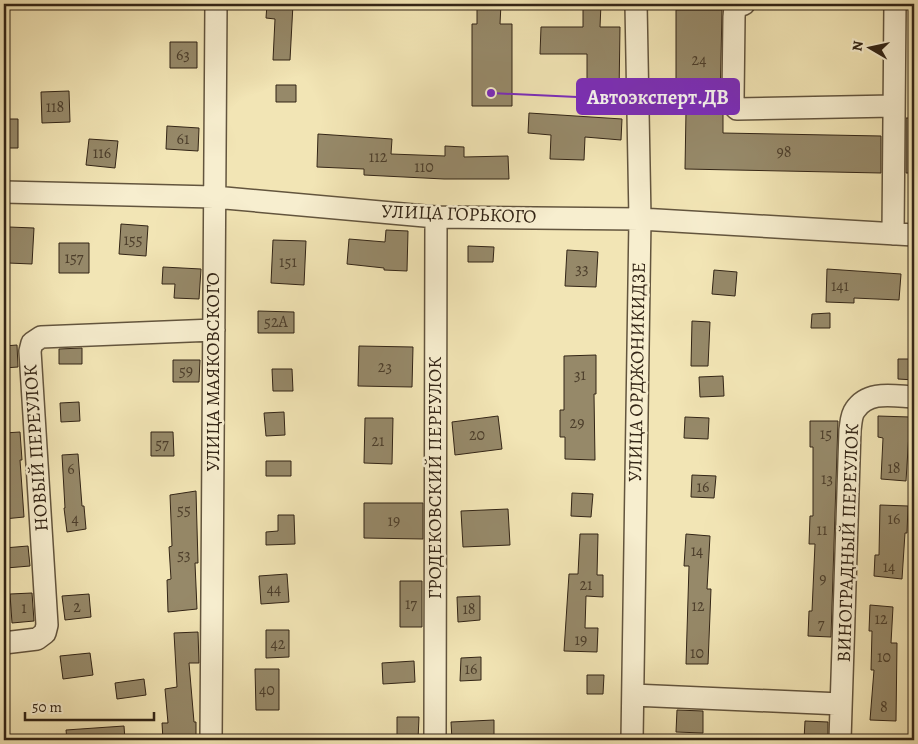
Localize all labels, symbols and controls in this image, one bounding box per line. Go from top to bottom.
north arrow [846,22,896,72]
text: N [847,40,868,53]
house number: 63 [176,44,190,66]
house number: 24 [692,49,706,71]
callout: Автоэксперт.ДВ [577,79,739,114]
text: Автоэксперт.ДВ [586,84,729,111]
house number: 118 [46,96,64,118]
house number: 61 [177,128,190,150]
house number: 98 [776,141,792,163]
house number: 116 [93,142,111,164]
house number: 112 [369,146,388,168]
house number: 110 [414,156,434,178]
street label: УЛИЦА ГОРЬКОГО [381,198,537,230]
house number: 155 [123,229,143,251]
house number: 157 [64,247,84,269]
house number: 151 [279,251,297,273]
house number: 33 [575,258,589,280]
street label: УЛИЦА ОРДЖОНИКИДЗЕ [622,262,652,482]
street label: УЛИЦА МАЯКОВСКОГО [200,272,226,472]
house number: 141 [831,275,850,297]
house number: 52А [264,311,289,333]
house number: 23 [378,356,392,378]
street label: ГРОДЕКОВСКИЙ ПЕРЕУЛОК [422,357,448,599]
house number: 59 [179,360,193,382]
street label: НОВЫЙ ПЕРЕУЛОК [17,364,55,532]
house number: 31 [574,364,587,386]
house number: 29 [570,412,584,434]
house number: 15 [820,423,832,445]
street label: ВИНОГРАДНЫЙ ПЕРЕУЛОК [831,423,865,663]
house number: 20 [469,424,485,446]
house number: 21 [371,430,385,452]
house number: 57 [155,433,169,455]
house number: 18 [887,457,901,479]
house number: 6 [67,458,75,480]
house number: 13 [821,468,833,490]
house number: 16 [697,476,709,498]
house number: 55 [177,499,191,521]
house number: 4 [71,508,79,530]
house number: 16 [888,508,900,530]
house number: 19 [388,510,400,532]
house number: 11 [817,519,828,541]
house number: 14 [691,540,703,562]
house number: 53 [177,544,191,566]
house number: 14 [883,556,895,578]
house number: 9 [819,568,827,590]
house number: 21 [579,574,593,596]
house number: 44 [267,578,281,600]
house number: 17 [405,593,417,615]
house number: 12 [691,595,705,617]
house number: 2 [73,596,81,618]
house number: 1 [21,597,27,619]
house number: 18 [462,598,476,620]
house number: 12 [874,608,888,630]
house number: 7 [818,613,825,635]
house number: 19 [575,629,587,651]
house number: 42 [271,633,286,655]
house number: 10 [690,642,704,664]
house number: 10 [877,646,891,668]
house number: 16 [465,658,477,680]
house number: 40 [259,679,275,701]
scale bar [25,689,154,721]
house number: 8 [880,696,888,718]
text: 50 m [32,697,62,717]

